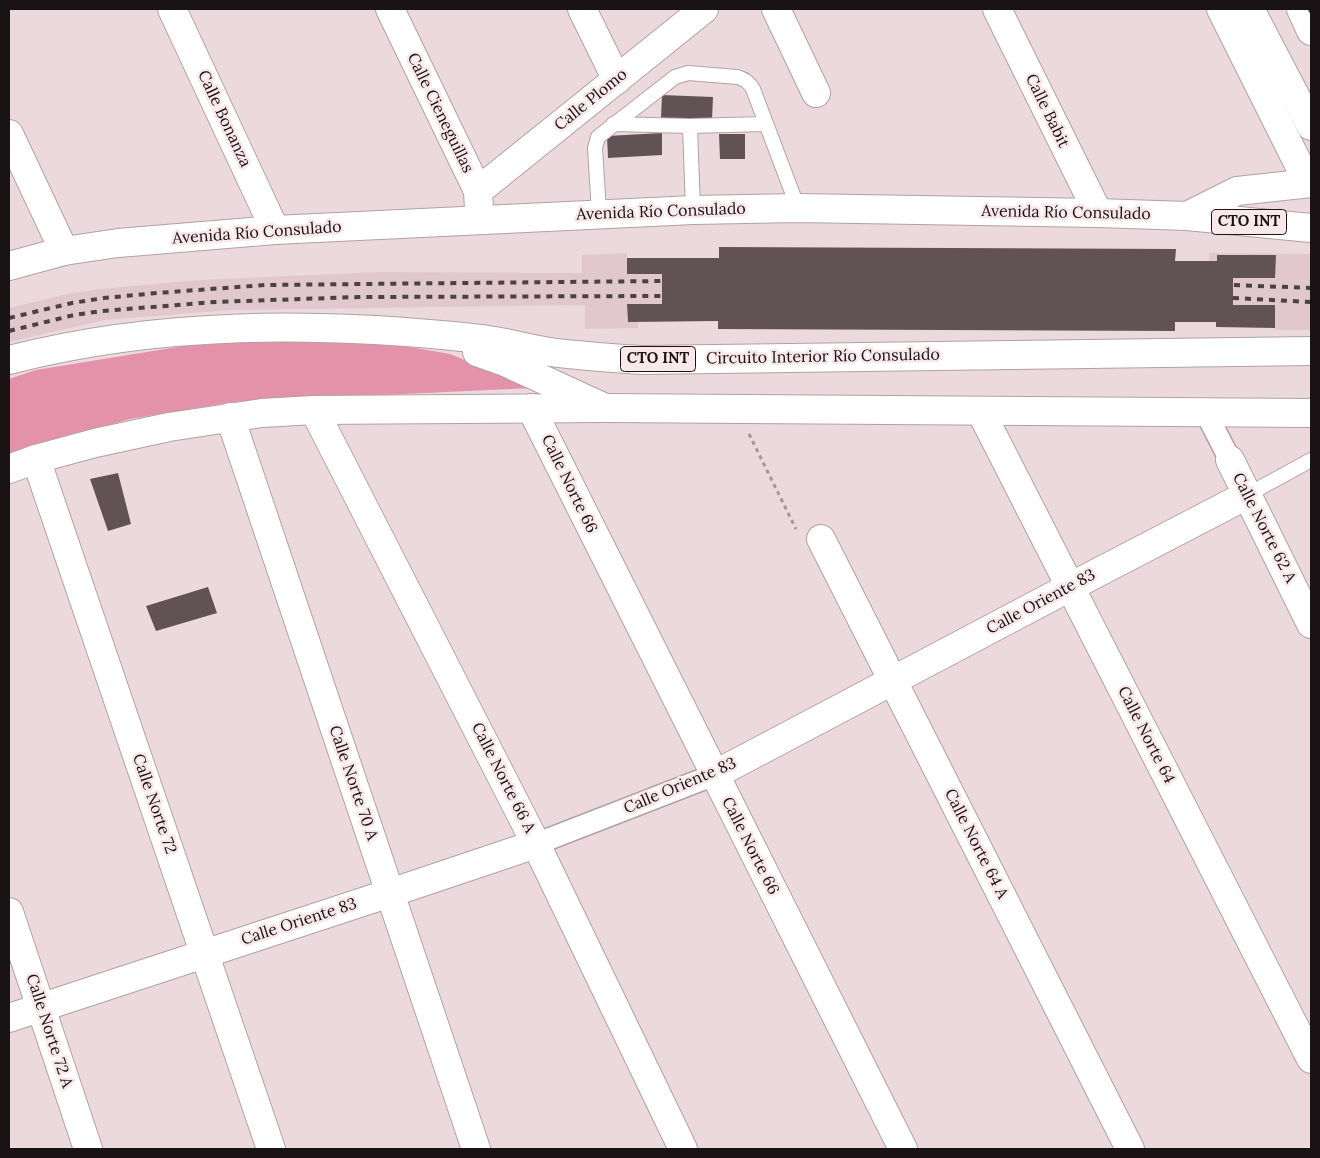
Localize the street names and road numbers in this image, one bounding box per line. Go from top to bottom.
street label: Calle Cieneguillas [403,50,477,176]
street label: Calle Plomo [551,65,631,135]
street label: Calle Bonanza [193,68,255,170]
street label: Calle Babit [1021,71,1073,151]
street label: Avenida Río Consulado [576,199,746,225]
street label: Avenida Río Consulado [981,202,1151,224]
road number: CTO INT [1212,210,1286,234]
street label: Avenida Río Consulado [172,218,342,248]
street label: Circuito Interior Río Consulado [706,345,940,369]
road number: CTO INT [620,346,696,372]
street label: Calle Norte 66 [537,432,601,536]
street label: Calle Norte 62 A [1228,470,1300,586]
street label: Calle Oriente 83 [983,565,1099,639]
street label: Calle Norte 64 [1113,683,1179,787]
street label: Calle Norte 66 A [467,720,539,836]
street label: Calle Norte 70 A [324,723,382,843]
street label: Calle Norte 72 [128,751,180,857]
street label: Calle Oriente 83 [621,754,739,818]
street label: Calle Norte 64 A [940,786,1012,902]
street label: Calle Norte 66 [717,794,783,898]
street label: Calle Oriente 83 [239,894,359,950]
street label: Calle Norte 72 A [22,972,76,1090]

